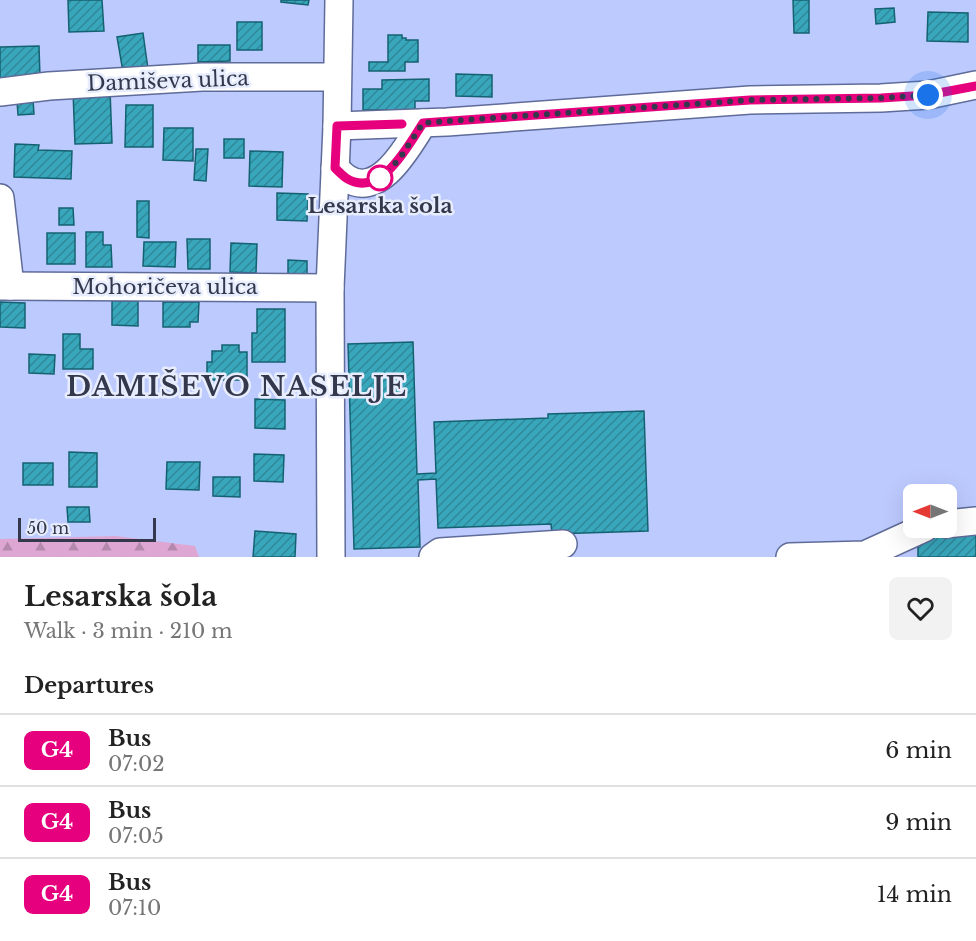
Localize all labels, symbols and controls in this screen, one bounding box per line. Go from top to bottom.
street label: Damiševa ulica [87,65,250,97]
your location [913,80,943,110]
marker: Lesarska šola [367,165,393,191]
place label: Lesarska šola [308,193,452,219]
street label: Mohoričeva ulica [72,274,258,300]
district label: DAMIŠEVO NASELJE [66,369,408,403]
north arrow [903,484,957,538]
map controls [903,484,957,538]
scale bar [18,515,156,542]
text: 50 m [27,518,69,538]
button: heart [889,577,952,640]
text: Lesarska šola [24,579,217,614]
text: Walk · 3 min · 210 m [24,619,233,643]
text: Departures [24,672,154,699]
text: Bus [108,725,151,752]
text: G4 [41,737,73,763]
text: 6 min [885,737,952,764]
text: 07:02 [108,752,165,776]
text: Bus [108,797,151,824]
text: G4 [41,809,73,835]
text: 9 min [885,809,952,836]
text: 07:05 [108,824,164,848]
text: Bus [108,869,151,896]
text: G4 [41,881,73,907]
text: 14 min [877,881,952,908]
text: 07:10 [108,896,161,920]

